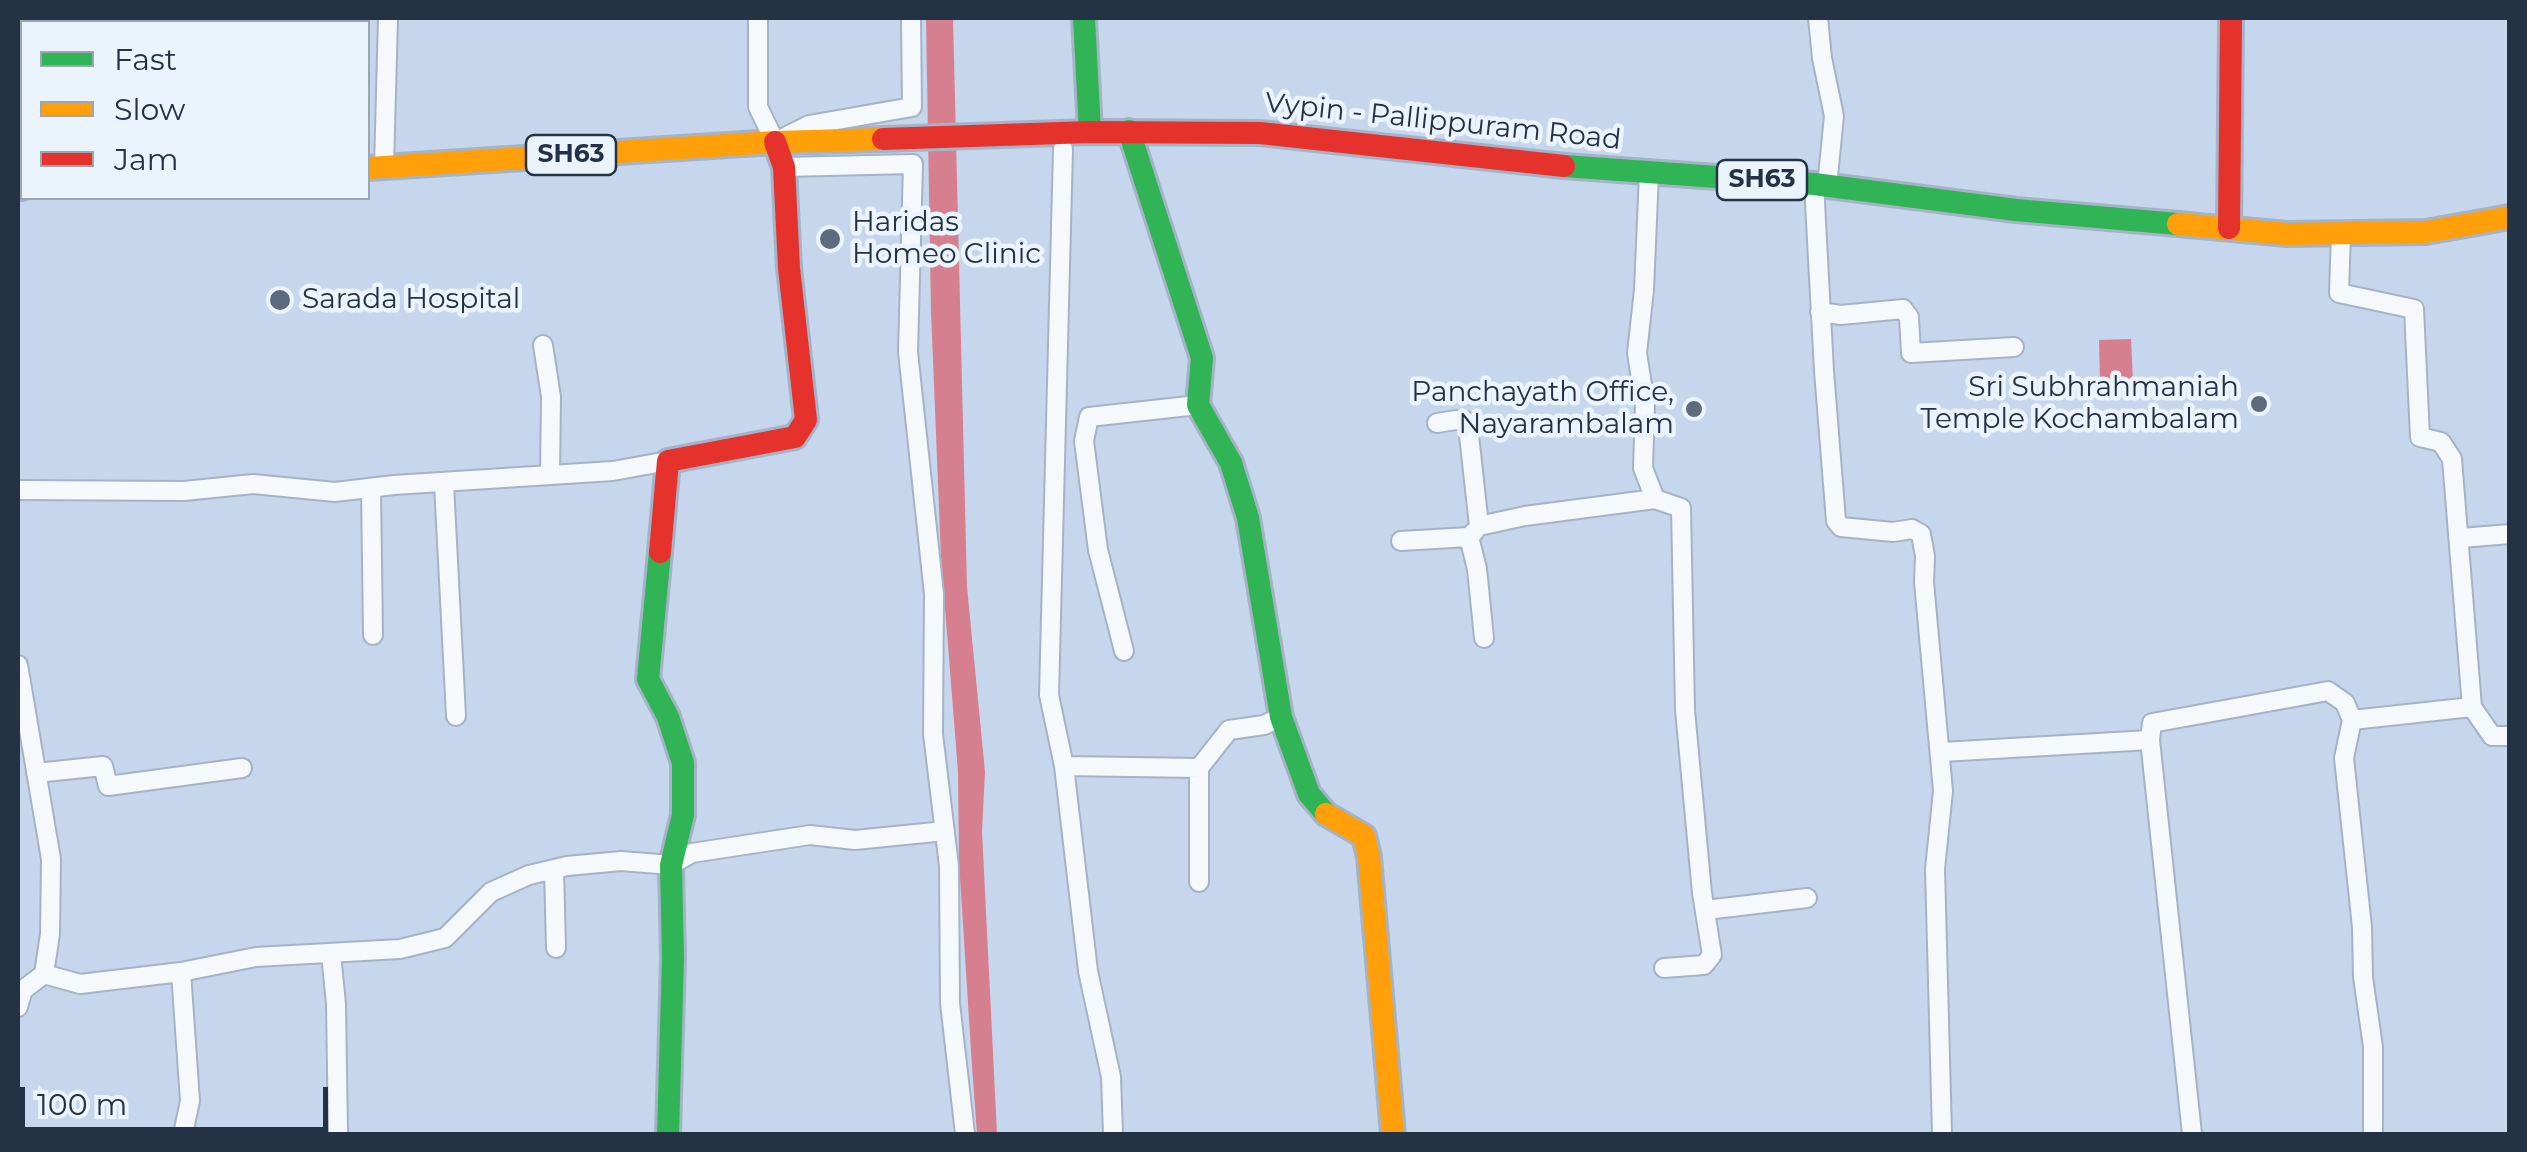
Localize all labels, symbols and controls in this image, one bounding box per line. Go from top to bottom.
legend [20,20,370,200]
text: Fast [114,41,177,78]
street label: Vypin - Pallippuram Road [1263,87,1623,157]
text: Slow [114,91,185,128]
road number: SH63 [526,135,616,175]
text: Jam [114,141,179,178]
road number: SH63 [1717,160,1807,200]
place label: Haridas Homeo Clinic [852,206,1041,272]
marker: Haridas Homeo Clinic [817,226,843,252]
place label: Sarada Hospital [302,283,520,317]
marker: Sarada Hospital [267,287,293,313]
place label: Sri Subhrahmaniah Temple Kochambalam [1920,371,2239,437]
place label: Panchayath Office, Nayarambalam [1411,376,1674,442]
marker: Sri Subhrahmaniah Temple Kochambalam [2248,393,2270,415]
marker: Panchayath Office, Nayarambalam [1683,398,1705,420]
scale bar [25,1067,332,1129]
text: 100 m [37,1086,127,1123]

